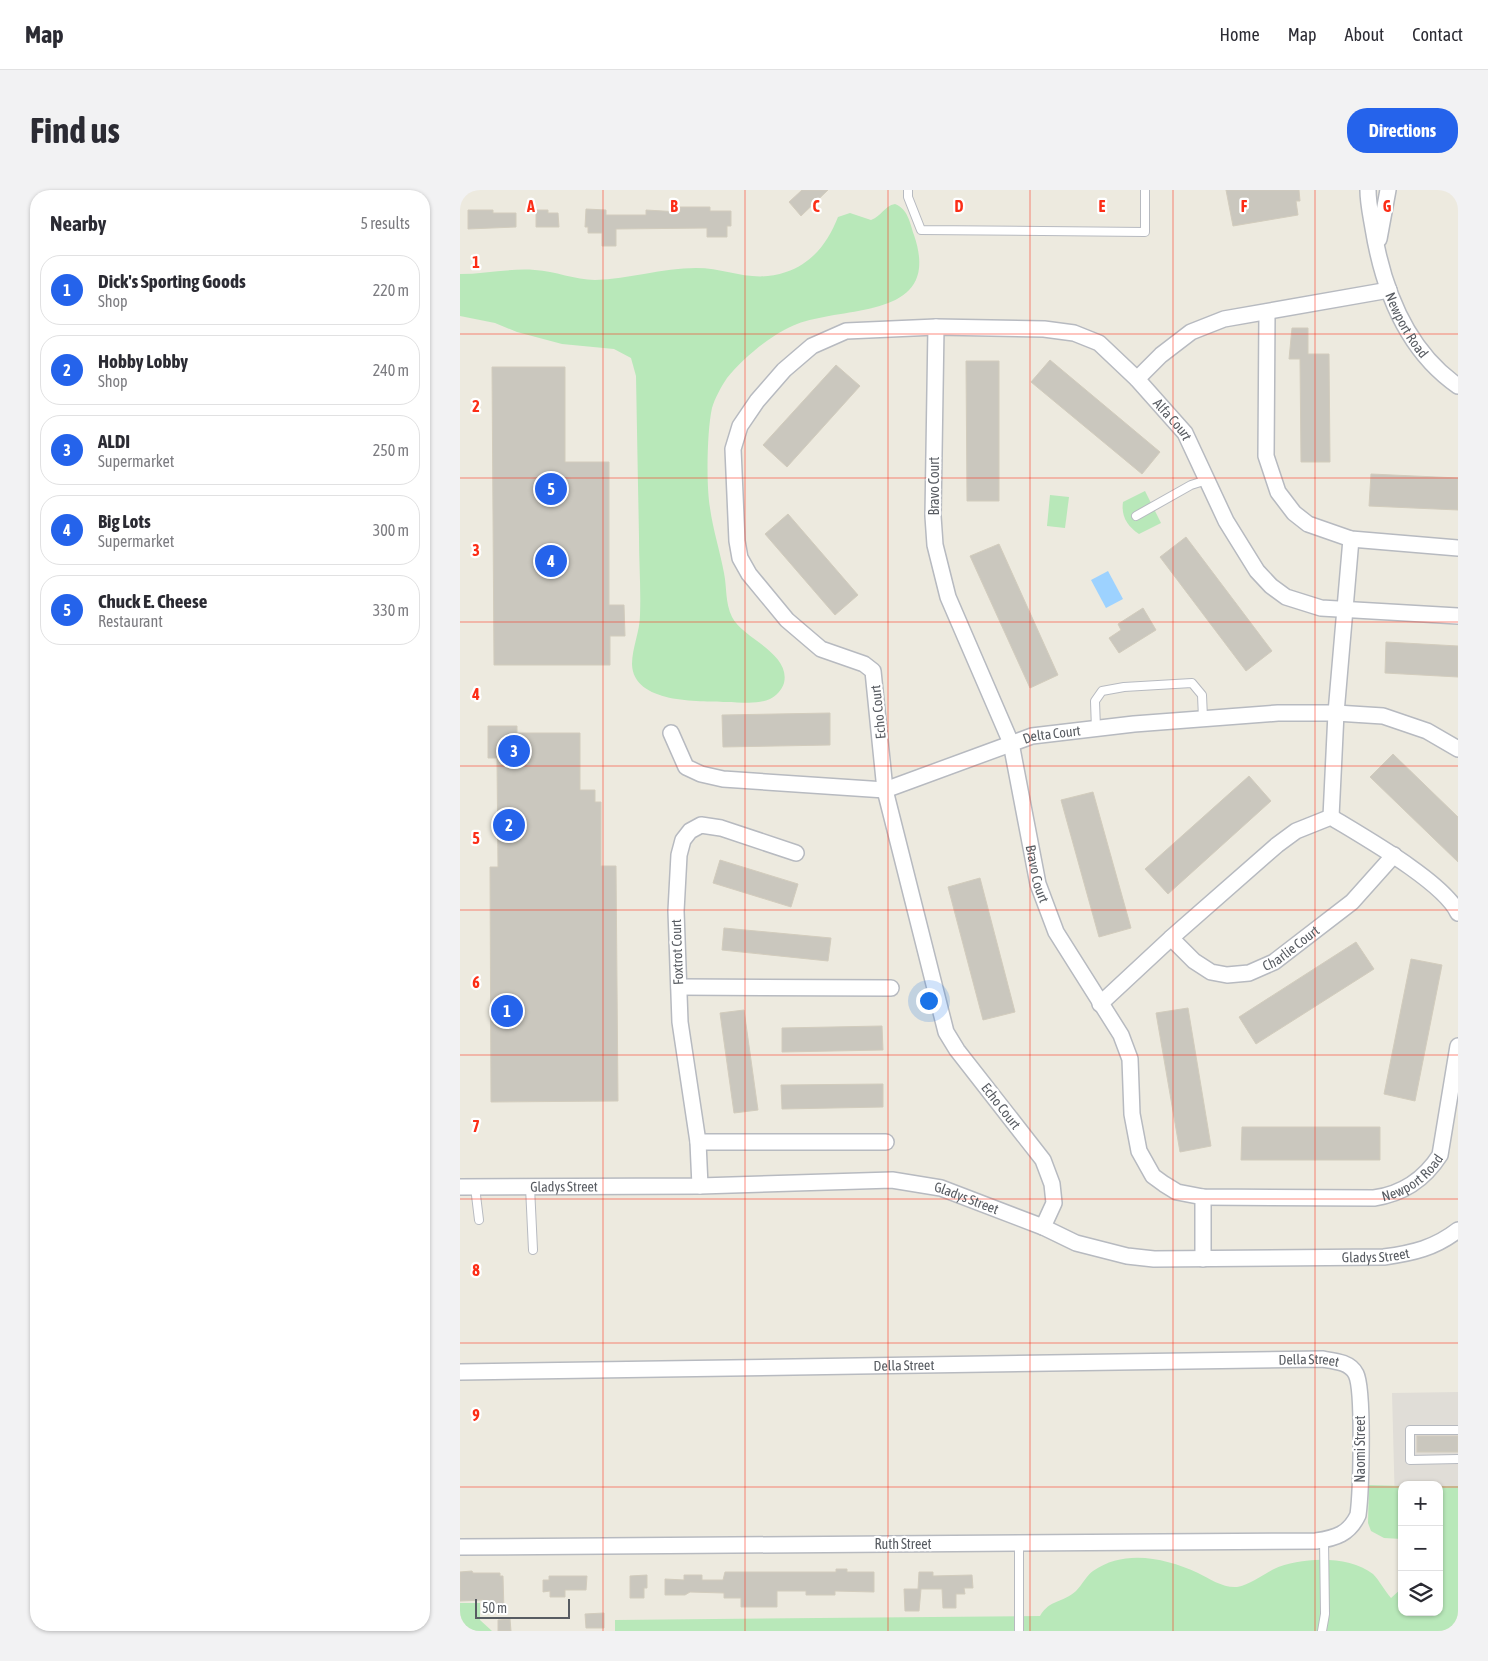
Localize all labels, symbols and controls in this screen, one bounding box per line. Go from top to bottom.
text: Map [25,21,64,48]
text: Home [1220,24,1260,45]
text: Map [1288,24,1317,45]
text: About [1345,24,1384,45]
text: Contact [1412,24,1463,45]
button: Directions [1347,108,1458,153]
text: Find us [30,110,120,150]
text: A [526,197,535,215]
text: B [670,197,678,215]
text: C [812,197,820,215]
text: D [955,197,964,215]
text: E [1099,197,1106,215]
text: F [1241,197,1248,215]
text: G [1383,197,1392,215]
text: Nearby [50,211,106,235]
text: 5 results [360,214,410,232]
text: 1 [472,253,480,271]
text: Dick's Sporting Goods [98,270,246,292]
text: 1 [63,281,71,299]
text: 220 m [373,281,409,299]
street label: Newport Road [1382,290,1432,361]
text: Shop [98,292,128,310]
text: Hobby Lobby [98,350,188,372]
text: 2 [63,361,71,379]
text: 240 m [373,361,409,379]
text: Shop [98,372,128,390]
street label: Alfa Court [1150,395,1195,443]
text: 2 [472,397,480,415]
text: ALDI [98,430,130,452]
text: 3 [63,441,71,459]
text: 250 m [373,441,409,459]
text: Supermarket [98,452,174,470]
street label: Bravo Court [926,457,942,515]
pin: 5 [535,470,567,508]
text: Big Lots [98,510,151,532]
text: 4 [63,521,71,539]
text: 300 m [373,521,409,539]
text: Supermarket [98,532,174,550]
text: 3 [472,541,480,559]
pin: 4 [535,542,567,580]
text: Chuck E. Cheese [98,590,207,612]
text: 5 [63,601,71,619]
text: 330 m [373,601,409,619]
text: Restaurant [98,612,163,630]
street label: Echo Court [867,684,889,740]
text: 4 [471,685,480,703]
street label: Delta Court [1020,722,1081,747]
pin: 3 [498,732,530,770]
pin: 2 [493,806,525,844]
text: 5 [472,829,480,847]
street label: Bravo Court [1023,843,1052,905]
street label: Foxtrot Court [668,919,686,985]
street label: Charlie Court [1260,922,1322,974]
text: 6 [472,973,480,991]
your location [916,988,942,1014]
pin: 1 [491,992,523,1030]
street label: Echo Court [978,1080,1024,1132]
text: 7 [472,1117,480,1135]
street label: Newport Road [1380,1151,1446,1204]
street label: Gladys Street [530,1178,598,1195]
street label: Gladys Street [933,1179,1001,1217]
street label: Gladys Street [1342,1245,1411,1265]
text: 8 [472,1261,480,1279]
street label: Della Street [1278,1351,1341,1370]
street label: Della Street [873,1357,934,1374]
text: 9 [472,1406,480,1424]
street label: Naomi Street [1352,1415,1368,1483]
map controls [1398,1481,1443,1616]
button: + [1398,1481,1443,1526]
button: − [1398,1526,1443,1571]
street label: Ruth Street [874,1536,932,1552]
button: layers [1398,1571,1443,1616]
scale bar [475,1596,570,1619]
text: 50 m [482,1600,507,1616]

